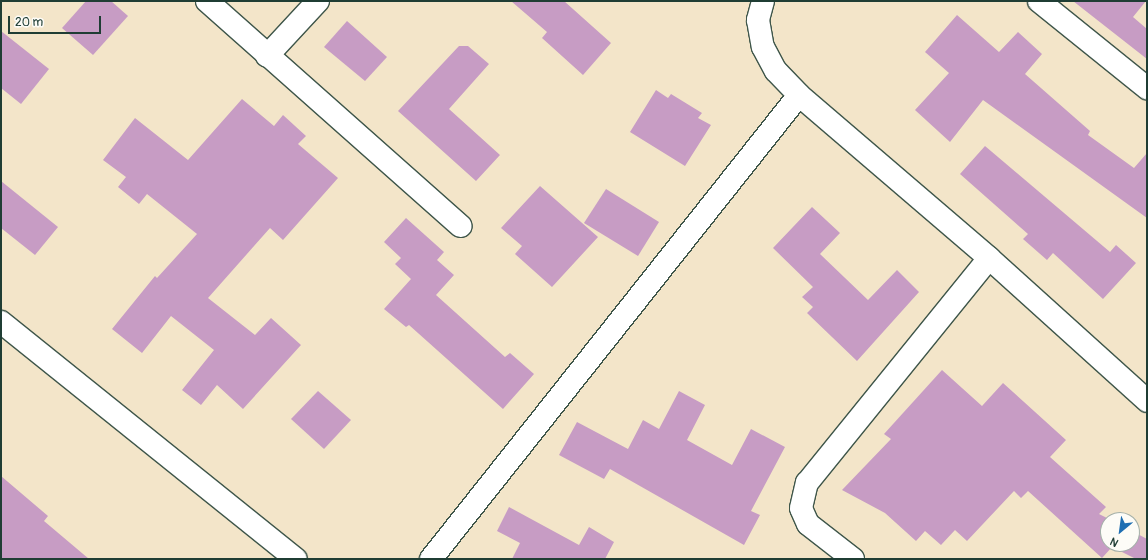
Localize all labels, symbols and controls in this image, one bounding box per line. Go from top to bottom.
scale bar [10,8,103,34]
text: 20 m [15,15,43,30]
north arrow [1100,512,1140,552]
text: N [1108,535,1121,550]

